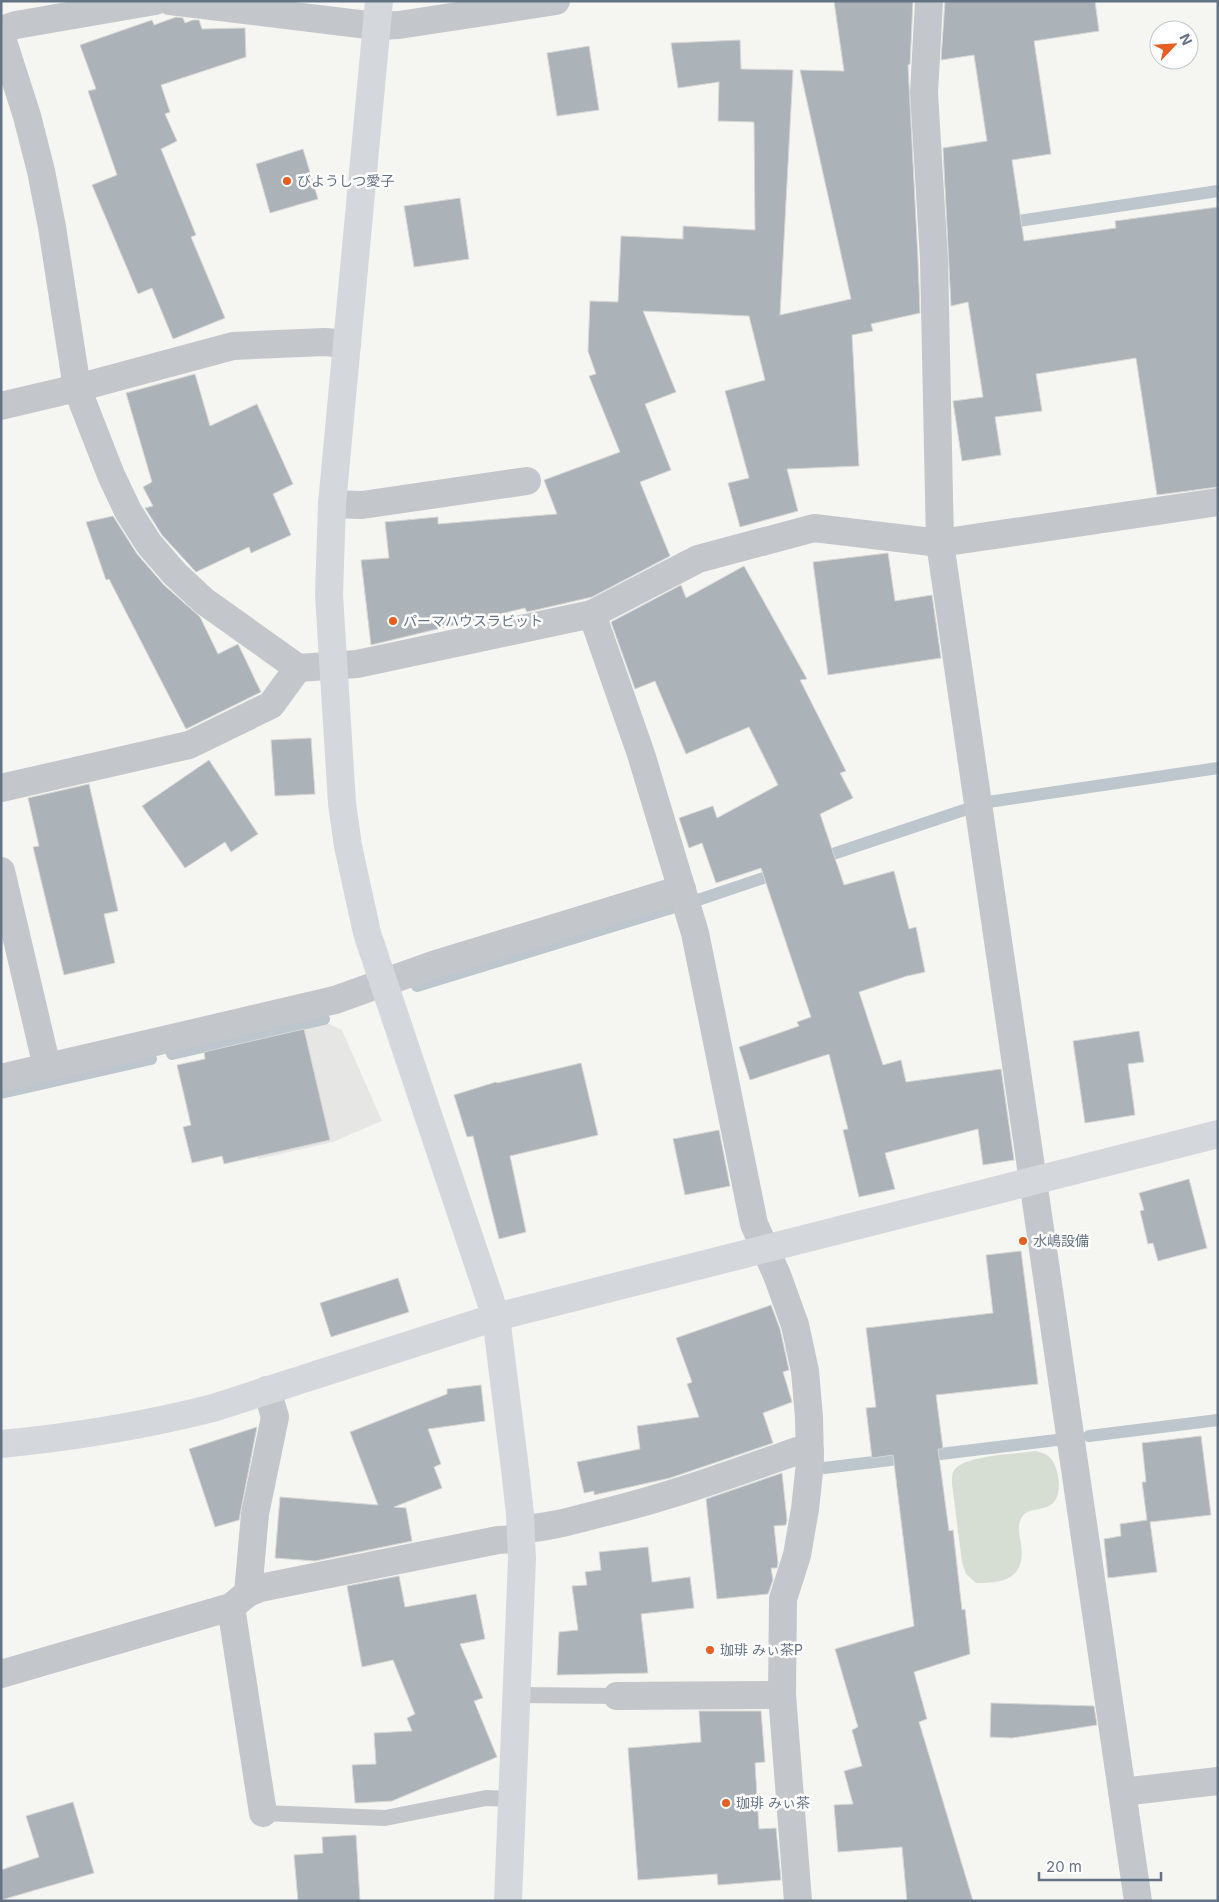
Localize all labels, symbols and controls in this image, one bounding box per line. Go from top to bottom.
north arrow [1149,20,1199,70]
text: N [1176,31,1196,48]
place label: びようしつ愛子 [297,172,394,189]
marker: びようしつ愛子 [281,175,293,187]
place label: パーマハウスラビット [403,612,543,629]
marker: パーマハウスラビット [387,615,399,627]
place label: 水嶋設備 [1033,1232,1089,1249]
marker: 水嶋設備 [1017,1235,1029,1247]
place label: 珈琲 みぃ茶P [720,1641,803,1658]
marker: 珈琲 みぃ茶P [704,1644,716,1656]
place label: 珈琲 みぃ茶 [736,1794,810,1811]
marker: 珈琲 みぃ茶 [720,1797,732,1809]
scale bar [1039,1850,1162,1882]
text: 20 m [1046,1857,1082,1876]

